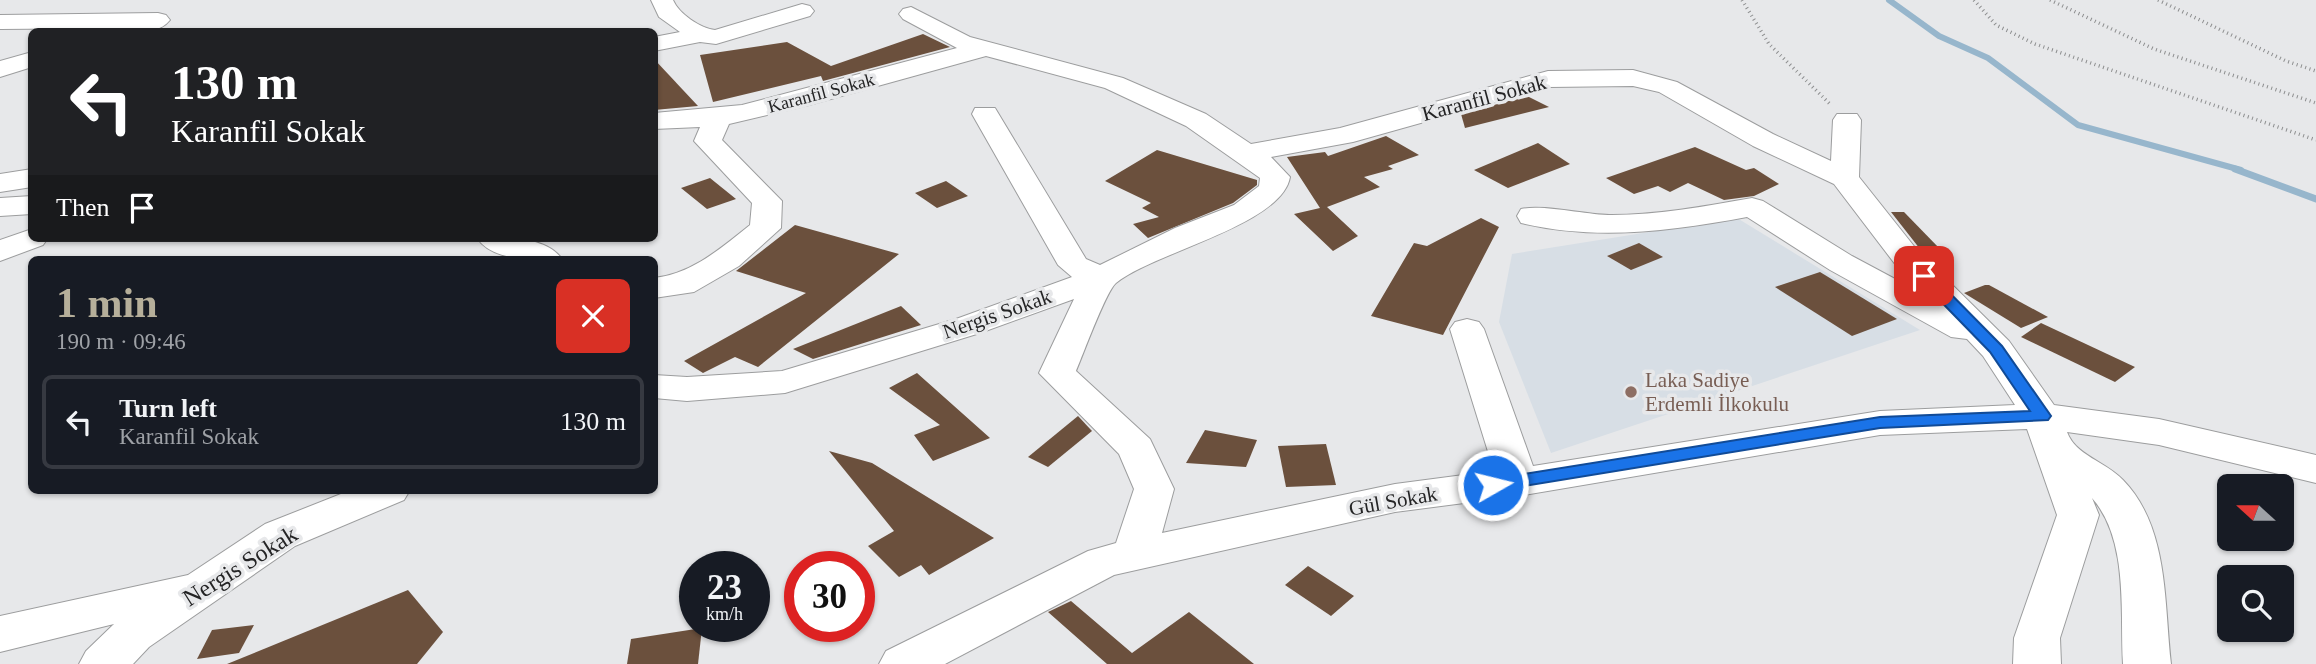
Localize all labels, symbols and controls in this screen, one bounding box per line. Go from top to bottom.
text: 130 m [171,55,298,110]
icon: left [56,56,147,147]
street label: Karanfil Sokak [766,69,876,117]
street label: Karanfil Sokak [1419,70,1549,126]
text: Karanfil Sokak [171,113,366,149]
icon: arrive [123,189,161,227]
text: Then [56,193,109,222]
pin [1894,246,1954,306]
icon: arrive [1905,257,1943,295]
button: close [556,279,630,353]
text: 1 min [56,280,158,326]
street label: Nergis Sokak [940,284,1055,344]
text: 190 m · 09:46 [56,329,186,354]
place label: Laka Sadiye Erdemli İlkokulu [1645,368,1790,416]
marker: Laka Sadiye Erdemli İlkokulu [1623,384,1639,400]
text: Turn left [119,394,217,423]
icon: left [60,403,98,441]
text: 130 m [560,407,626,436]
text: Karanfil Sokak [119,424,259,449]
position arrow [1456,448,1530,522]
north arrow [2217,474,2294,551]
map controls [2217,474,2294,642]
street label: Gül Sokak [1347,481,1440,521]
street label: Nergis Sokak [178,521,302,611]
speed limit sign: 30 [784,551,875,642]
button: search [2217,565,2294,642]
text: 23 [707,568,742,607]
text: km/h [706,604,743,624]

